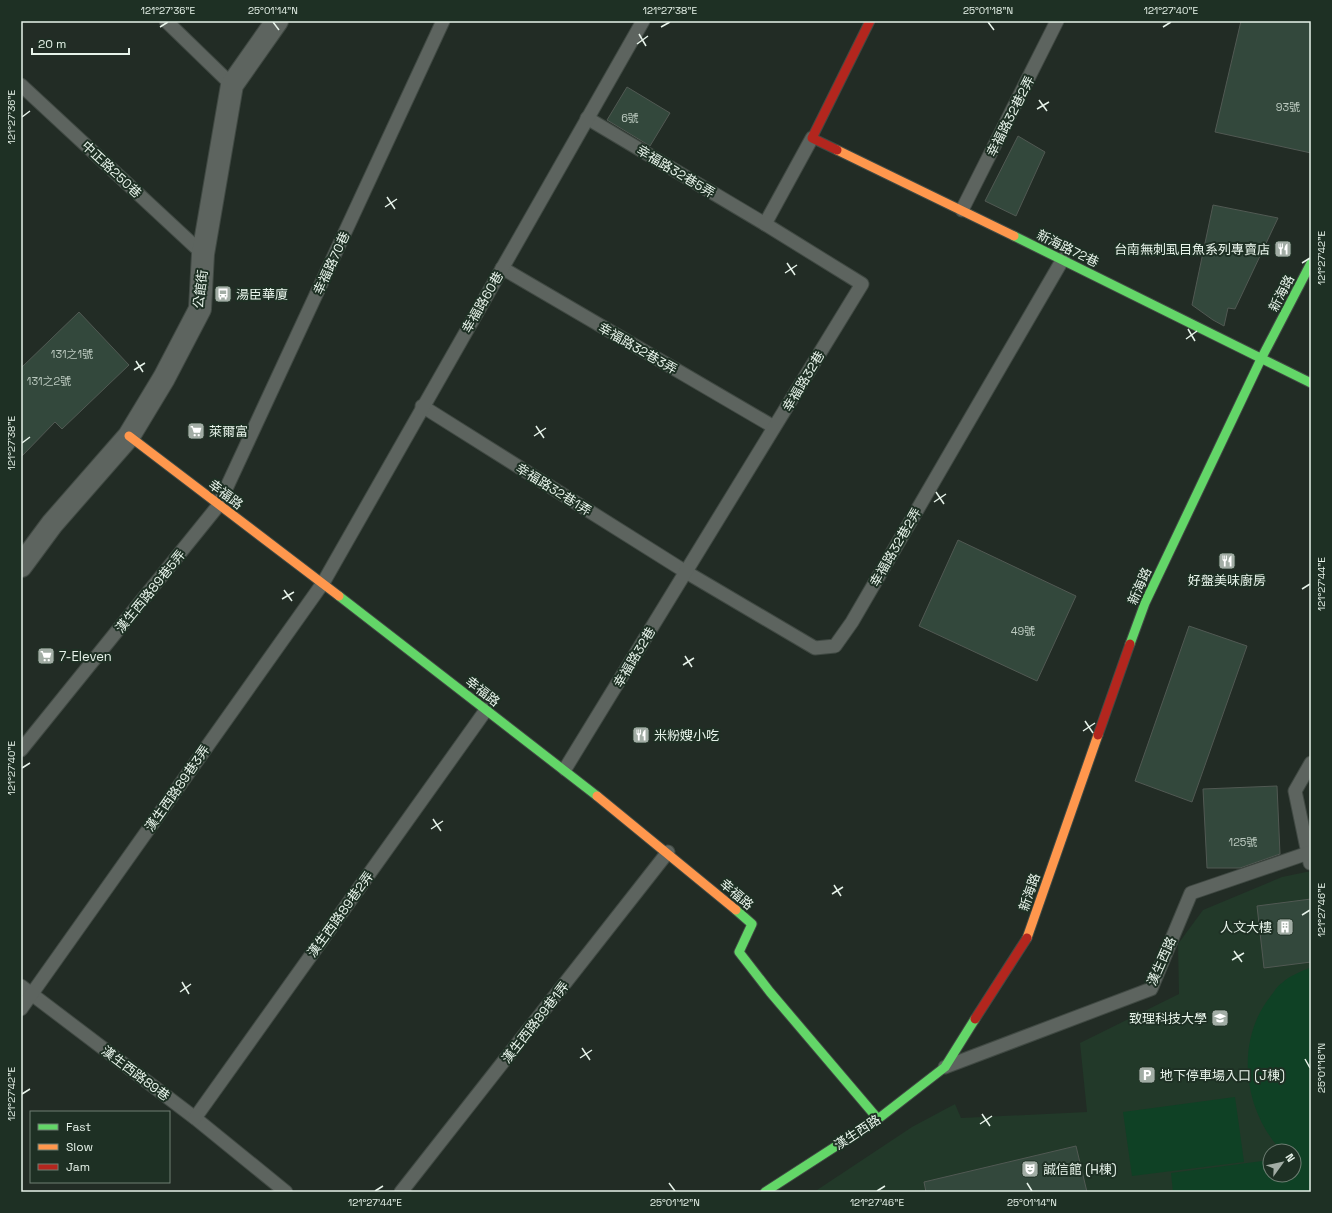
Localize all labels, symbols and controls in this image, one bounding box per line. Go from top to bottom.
text: 121°27'36"E [141,4,196,17]
text: 25°01'14"N [248,4,298,17]
text: 121°27'38"E [643,4,698,17]
text: 25°01'18"N [963,4,1013,17]
text: 121°27'40"E [1144,4,1199,17]
scale bar [32,30,129,56]
text: 20 m [38,36,66,52]
street label: 幸福路32巷2弄 [983,73,1038,160]
text: 121°27'36"E [5,89,18,144]
house number: 93號 [1276,100,1300,114]
house number: 6號 [621,111,639,125]
street label: 中正路250巷 [78,137,145,201]
street label: 幸福路32巷5弄 [633,141,718,202]
street label: 新海路72巷 [1034,226,1102,271]
street label: 幸福路70巷 [309,229,353,297]
text: 121°27'42"E [1315,231,1328,285]
restaurant icon: 台南無刺虱目魚系列專賣店 [1273,239,1293,259]
place label: 台南無刺虱目魚系列專賣店 [1114,241,1270,258]
street label: 幸福路60巷 [458,268,507,336]
street label: 公館街 [190,269,211,309]
street label: 新海路 [1265,272,1298,314]
bus stop icon: 湯臣華廈 [213,284,233,304]
place label: 湯臣華廈 [236,286,288,303]
street label: 幸福路32巷3弄 [595,319,680,378]
house number: 131之1號 [51,347,93,361]
street label: 幸福路32巷 [779,348,828,415]
house number: 131之2號 [27,374,71,388]
text: 121°27'38"E [5,415,18,470]
supermarket icon: 萊爾富 [186,421,206,441]
place label: 萊爾富 [209,423,248,440]
street label: 幸福路32巷1弄 [513,459,595,519]
street label: 幸福路 [205,476,246,513]
street label: 幸福路32巷2弄 [866,505,925,590]
street label: 漢生西路89巷5弄 [112,546,189,636]
restaurant icon: 好盤美味廚房 [1217,551,1237,571]
text: 121°27'44"E [1315,557,1328,611]
street label: 新海路 [1124,565,1155,607]
place label: 好盤美味廚房 [1188,572,1266,589]
street label: 幸福路32巷 [610,624,659,691]
house number: 49號 [1011,624,1035,638]
supermarket icon: 7-Eleven [36,646,56,666]
place label: 7-Eleven [59,648,112,665]
street label: 幸福路 [462,673,503,710]
restaurant icon: 米粉嫂小吃 [631,725,651,745]
place label: 米粉嫂小吃 [654,727,719,744]
text: 121°27'40"E [5,740,18,795]
street label: 漢生西路89巷3弄 [141,742,214,835]
house number: 125號 [1229,835,1257,849]
street label: 漢生西路89巷2弄 [304,868,377,961]
street label: 新海路 [1015,871,1044,913]
street label: 幸福路 [716,875,757,914]
text: 121°27'46"E [1315,883,1328,937]
building icon: 人文大樓 [1275,917,1295,937]
place label: 人文大樓 [1220,919,1272,936]
street label: 漢生西路 [1143,934,1180,988]
street label: 漢生西路89巷1弄 [498,978,573,1067]
school or university icon: 致理科技大學 [1210,1008,1230,1028]
place label: 致理科技大學 [1129,1010,1207,1027]
street label: 漢生西路89巷 [98,1042,173,1105]
text: 25°01'16"N [1315,1043,1328,1093]
parking icon: 地下停車場入口 (J棟) [1137,1065,1157,1085]
text: 121°27'42"E [5,1067,18,1121]
place label: 地下停車場入口 (J棟) [1160,1067,1285,1084]
legend [30,1111,170,1183]
street label: 漢生西路 [831,1111,884,1154]
text: Fast [66,1119,91,1135]
text: Slow [66,1139,93,1155]
north arrow [1262,1143,1302,1183]
text: N [1283,1151,1298,1164]
text: Jam [66,1159,90,1175]
theatre icon: 誠信館 (H棟) [1020,1159,1040,1179]
place label: 誠信館 (H棟) [1043,1161,1117,1178]
text: 121°27'44"E [348,1196,402,1209]
text: 25°01'12"N [650,1196,700,1209]
text: 121°27'46"E [850,1196,904,1209]
text: 25°01'14"N [1007,1196,1057,1209]

